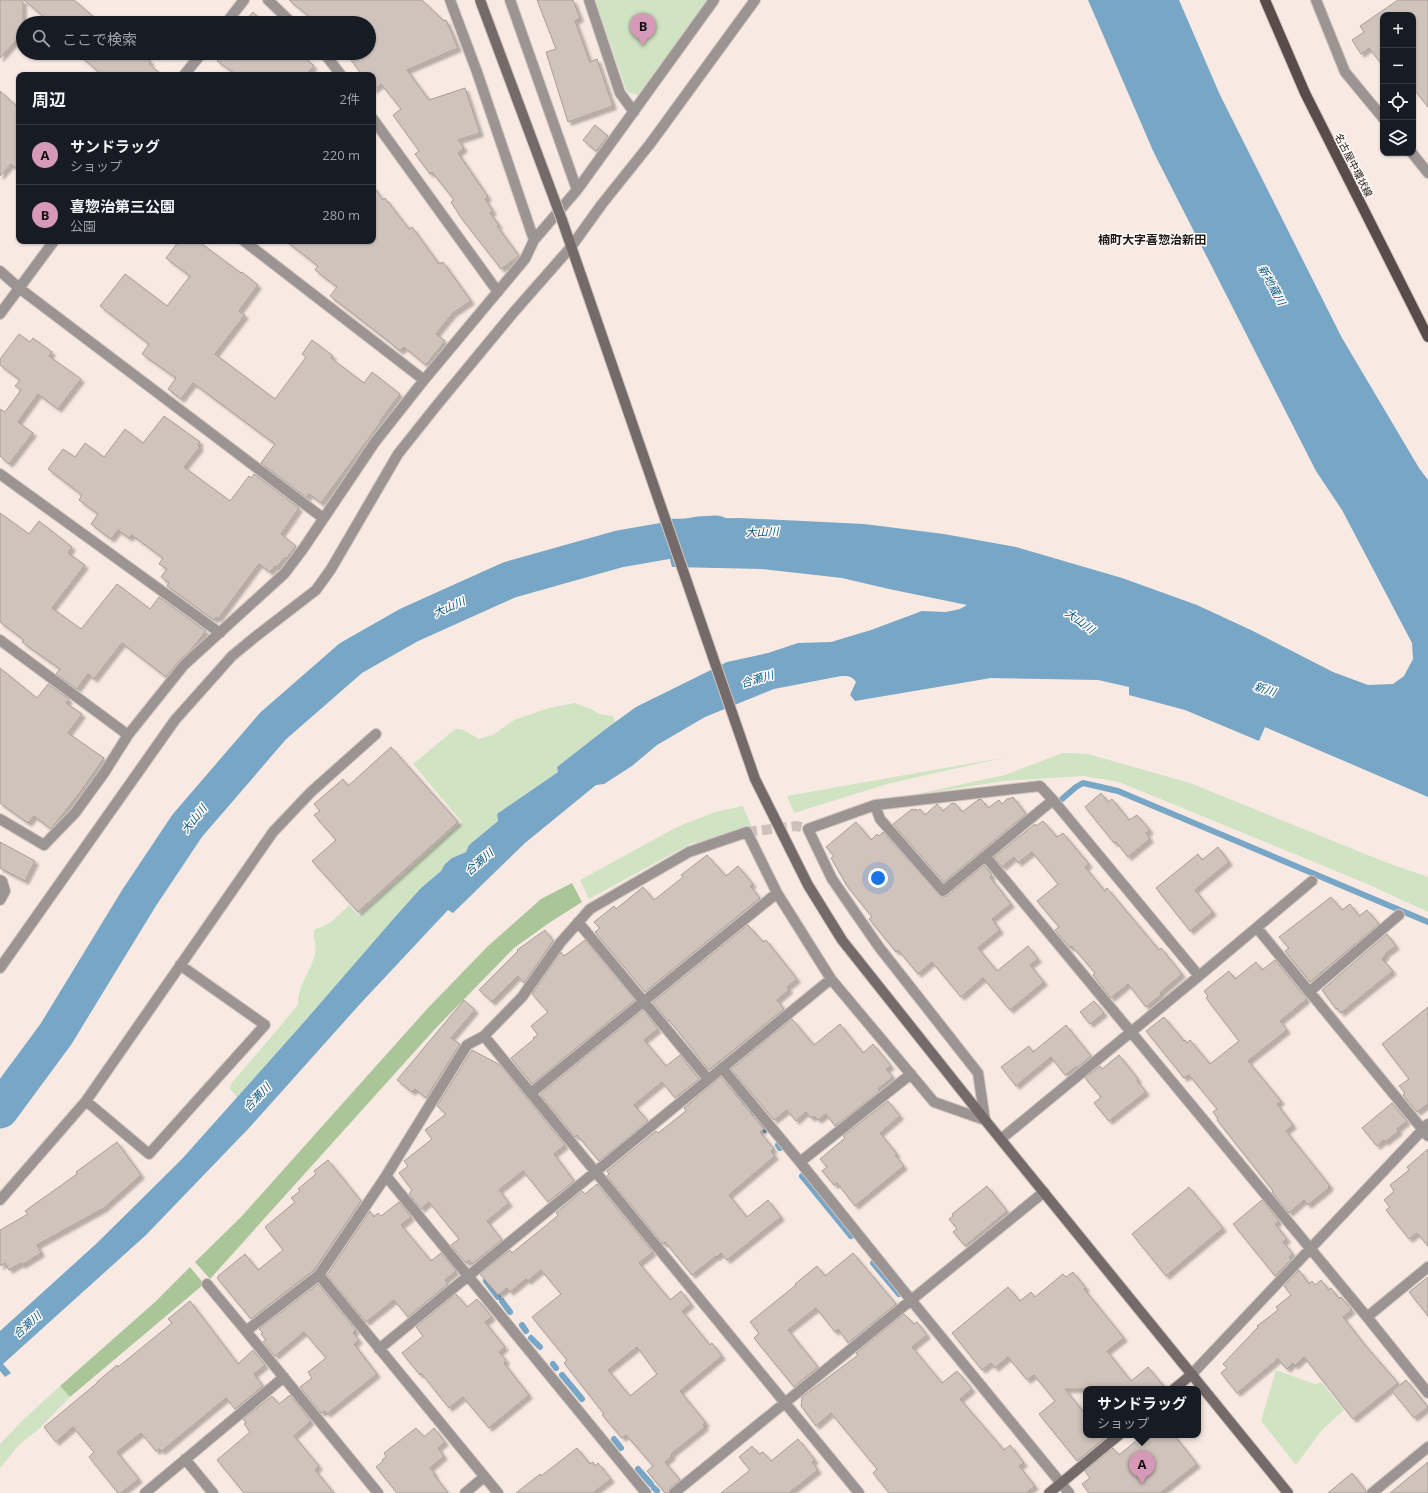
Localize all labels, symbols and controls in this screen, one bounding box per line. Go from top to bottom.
map controls [1380,12,1416,156]
button: + [1380,12,1416,48]
pin: B [630,13,656,46]
search box [16,16,376,60]
icon: search [30,27,52,49]
text: ここで検索 [62,29,137,49]
button: − [1380,48,1416,84]
button: locate [1380,84,1416,120]
text: 周辺 [32,88,66,111]
text: 2件 [340,90,360,108]
button: layers [1380,120,1416,156]
street label: 名古屋中環状線 [1332,131,1376,199]
text: サンドラッグ [70,136,160,156]
text: A [41,146,49,164]
text: 220 m [322,146,360,164]
text: ショップ [70,157,122,175]
text: 喜惣治第三公園 [70,196,175,216]
text: B [41,206,49,224]
text: 280 m [322,206,360,224]
text: 公園 [70,217,96,235]
district label: 楠町大字喜惣治新田 [1098,231,1206,248]
water label: 新地蔵川 [1255,262,1290,309]
water label: 大山川 [745,523,780,540]
water label: 大山川 [431,593,468,620]
water label: 大山川 [1063,605,1099,637]
water label: 合瀬川 [739,666,776,690]
water label: 新川 [1252,678,1279,699]
water label: 大山川 [177,800,210,836]
water label: 合瀬川 [461,844,497,878]
your location [868,868,888,888]
water label: 合瀬川 [240,1079,274,1114]
water label: 合瀬川 [9,1307,45,1341]
popup [1083,1386,1201,1438]
text: サンドラッグ [1097,1393,1187,1413]
text: ショップ [1097,1414,1149,1432]
pin: A [1129,1451,1155,1484]

